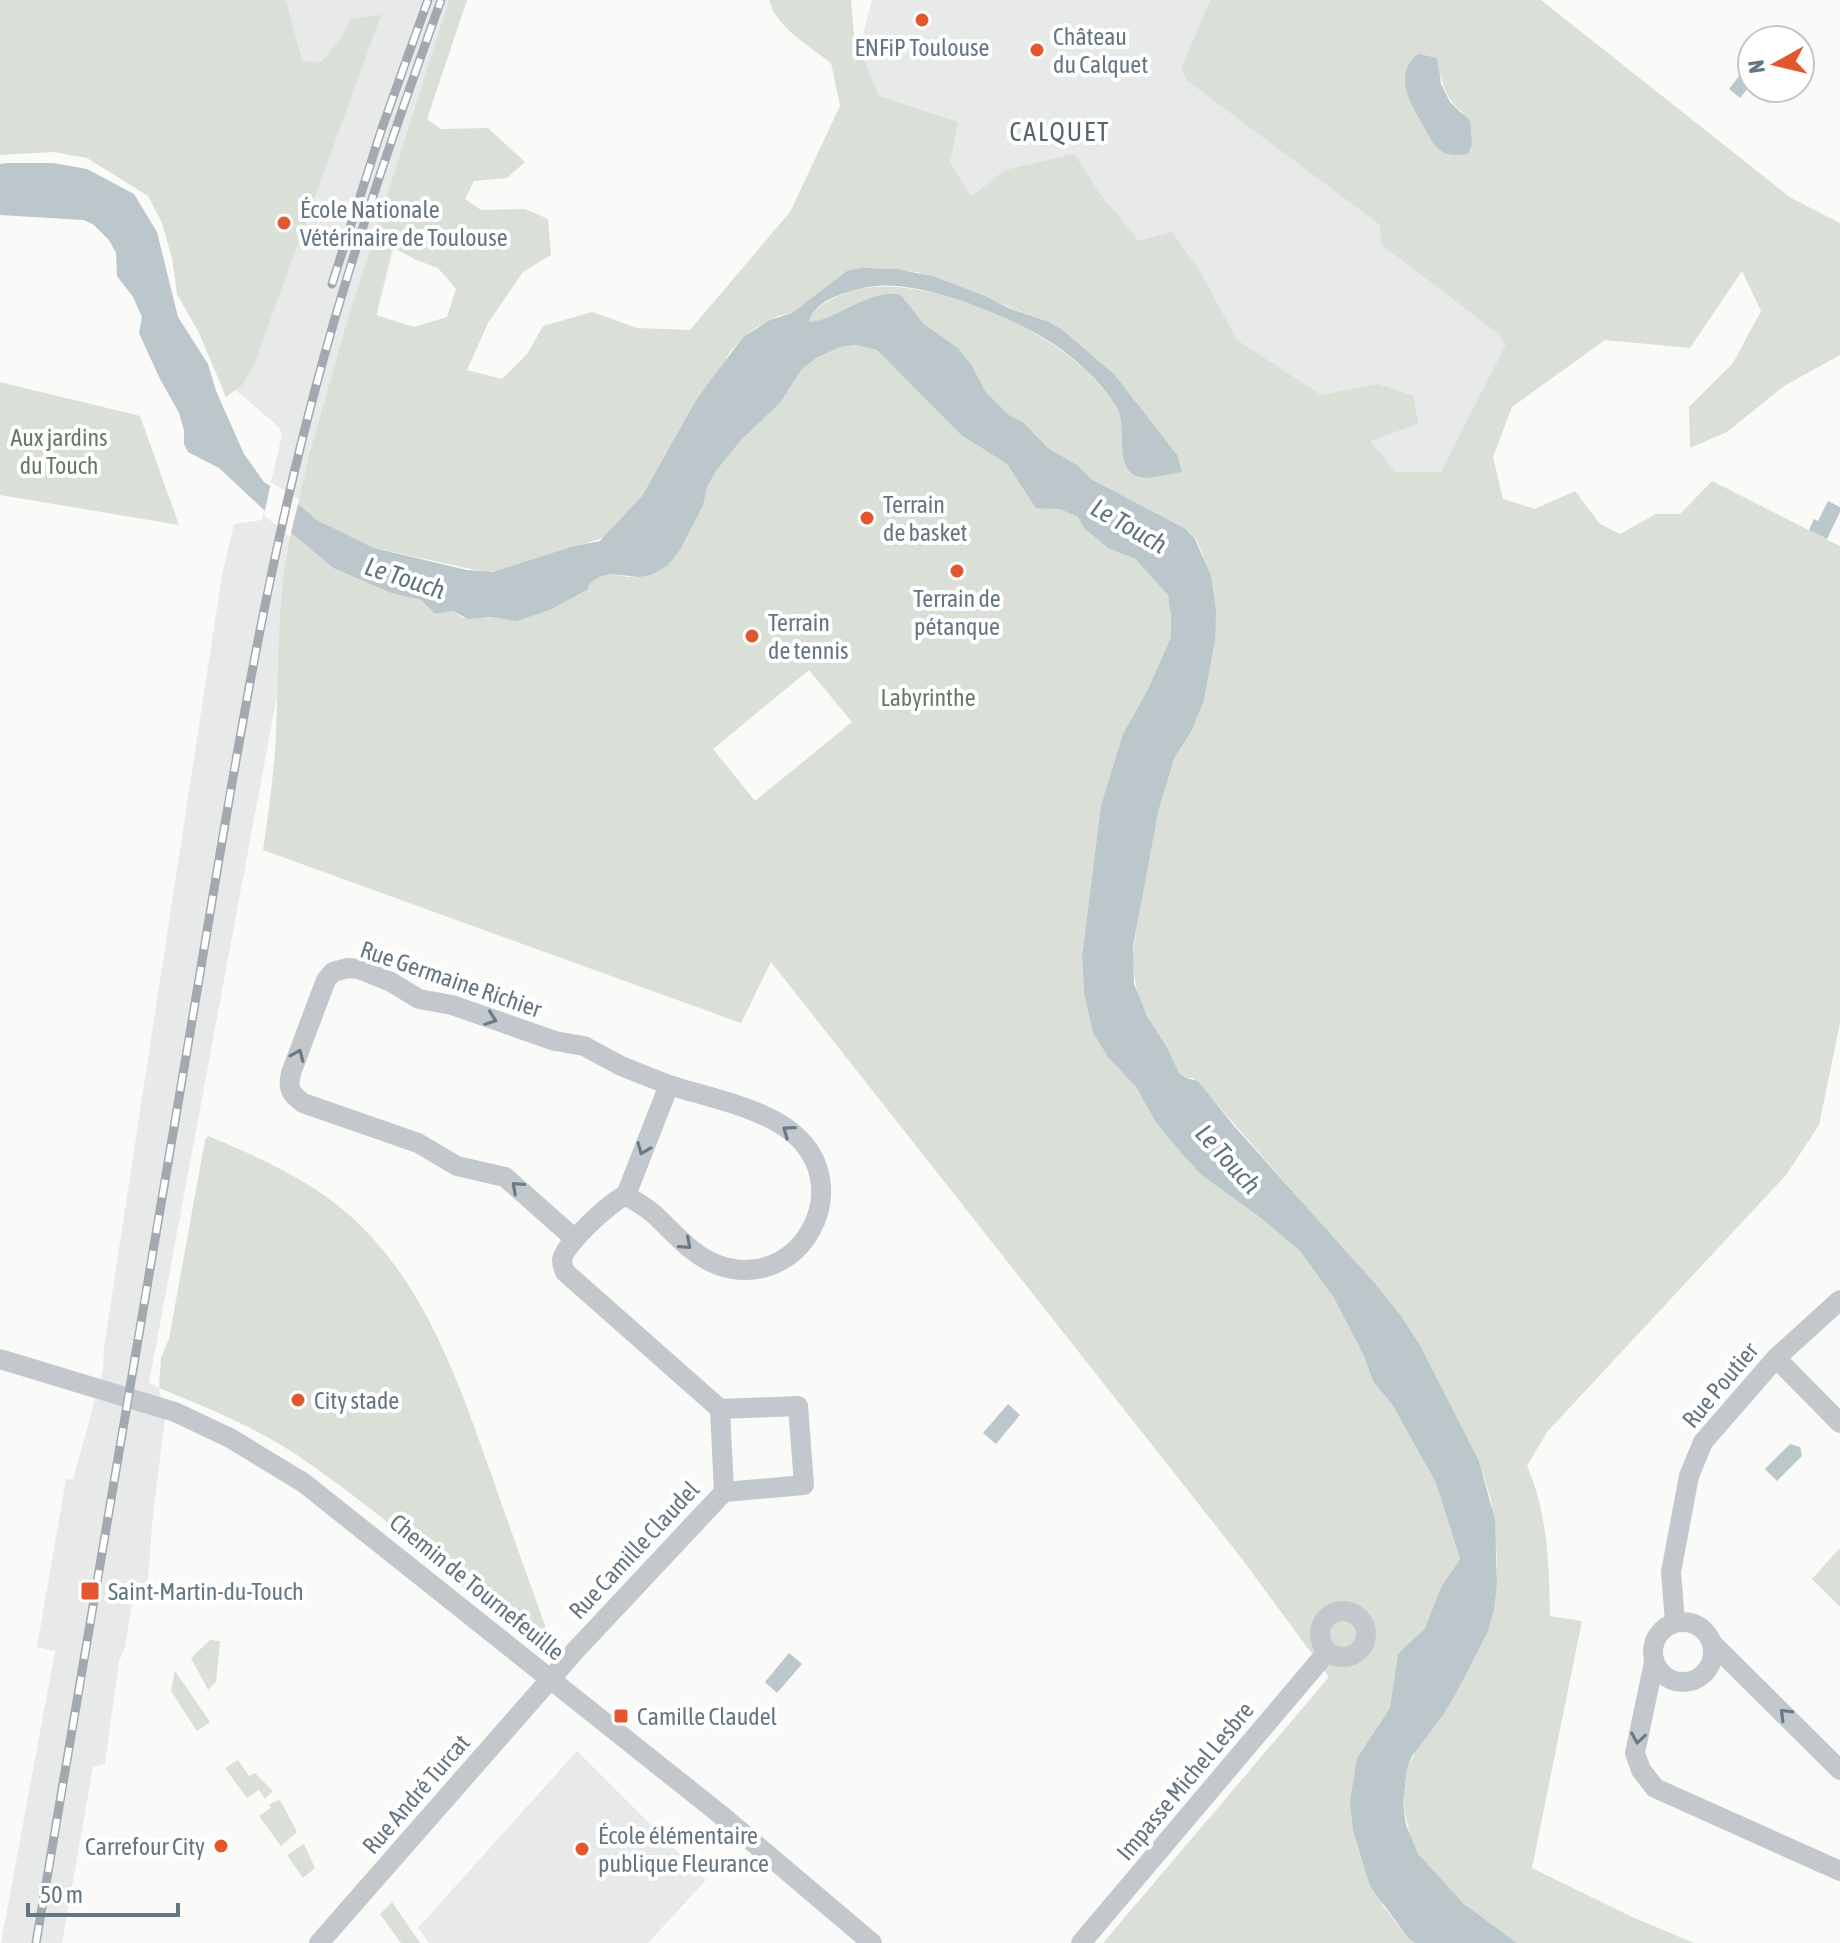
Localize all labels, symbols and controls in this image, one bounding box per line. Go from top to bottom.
marker: ENFiP Toulouse [913,11,931,29]
place label: Château du Calquet [1053,23,1148,78]
north arrow [1736,24,1816,104]
place label: ENFiP Toulouse [855,34,989,61]
marker: Château du Calquet [1028,41,1046,59]
text: N [1742,59,1770,75]
district label: CALQUET [1010,117,1111,147]
place label: École Nationale Vétérinaire de Toulouse [300,196,508,251]
marker: École Nationale Vétérinaire de Toulouse [275,214,293,232]
park label: Aux jardins du Touch [10,424,108,479]
place label: Terrain de basket [883,491,968,546]
water label: Le Touch [1086,492,1172,560]
marker: Terrain de basket [858,509,876,527]
water label: Le Touch [361,551,449,605]
marker: Terrain de pétanque [948,562,966,580]
place label: Terrain de pétanque [913,585,1001,640]
place label: Terrain de tennis [768,609,848,664]
marker: Terrain de tennis [743,627,761,645]
park label: Labyrinthe [880,684,976,711]
street label: Rue Germaine Richier [357,935,546,1023]
one-way arrow [483,1009,497,1026]
one-way arrow [289,1049,305,1064]
water label: Le Touch [1189,1118,1267,1200]
one-way arrow [782,1126,797,1141]
one-way arrow [637,1141,653,1155]
one-way arrow [512,1182,526,1197]
one-way arrow [677,1235,692,1249]
street label: Rue Poutier [1677,1336,1764,1433]
place label: City stade [314,1387,399,1414]
marker: City stade [289,1391,307,1409]
street label: Rue Camille Claudel [564,1475,705,1624]
street label: Chemin de Tournefeuille [384,1508,570,1666]
place label: Saint-Martin-du-Touch [108,1578,304,1605]
marker: Saint-Martin-du-Touch [79,1580,101,1602]
street label: Impasse Michel Lesbre [1111,1697,1259,1865]
place label: Camille Claudel [637,1703,778,1730]
marker: Camille Claudel [612,1707,630,1725]
one-way arrow [1780,1709,1794,1723]
street label: Rue André Turcat [357,1729,475,1859]
one-way arrow [1630,1731,1647,1745]
place label: École élémentaire publique Fleurance [598,1822,769,1877]
place label: Carrefour City [85,1833,205,1860]
marker: Carrefour City [212,1837,230,1855]
marker: École élémentaire publique Fleurance [573,1840,591,1858]
scale bar [28,1867,178,1917]
text: 50 m [40,1881,83,1908]

